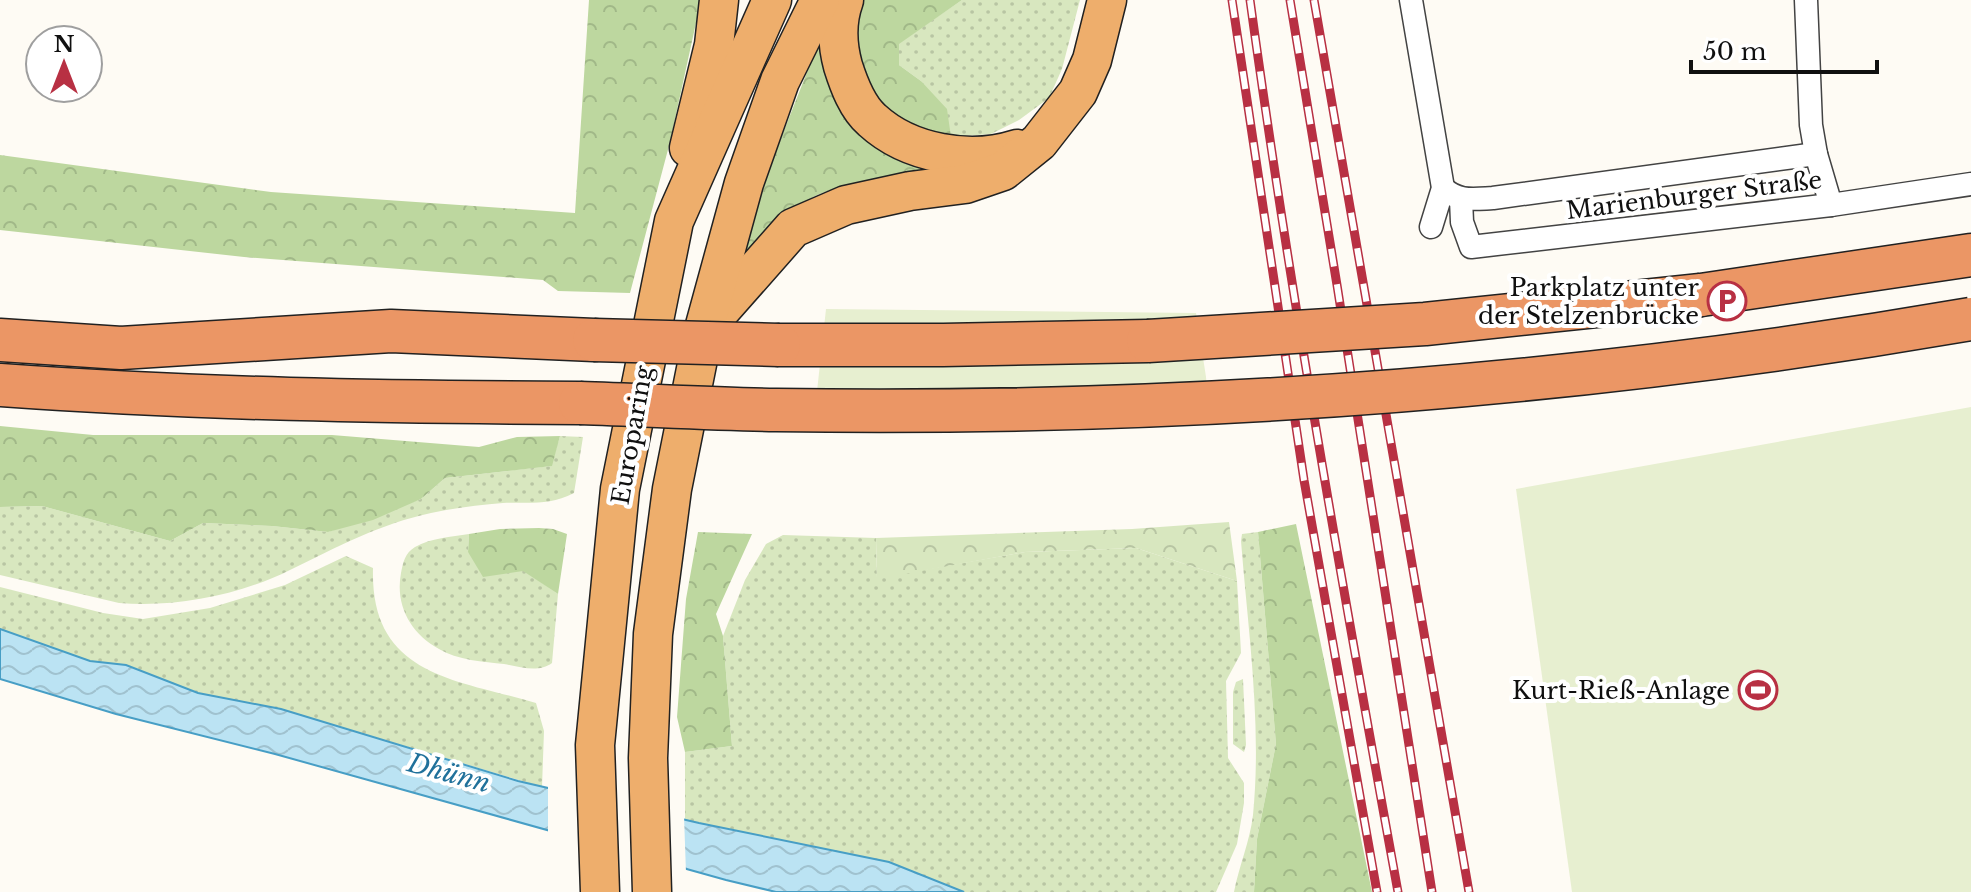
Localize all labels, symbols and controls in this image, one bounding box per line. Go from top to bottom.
north arrow [24,24,104,104]
scale bar [1691,24,1877,74]
text: N [54,31,75,58]
text: 50 m [1703,37,1767,66]
street label: Marienburger Straße [1564,165,1824,225]
place label: Parkplatz unter der Stelzenbrücke [1478,273,1700,330]
parking icon: Parkplatz unter der Stelzenbrücke [1706,280,1748,322]
street label: Europaring [606,363,659,507]
sports icon: Kurt-Rieß-Anlage [1737,669,1779,711]
place label: Kurt-Rieß-Anlage [1512,676,1730,705]
water label: Dhünn [403,746,494,799]

